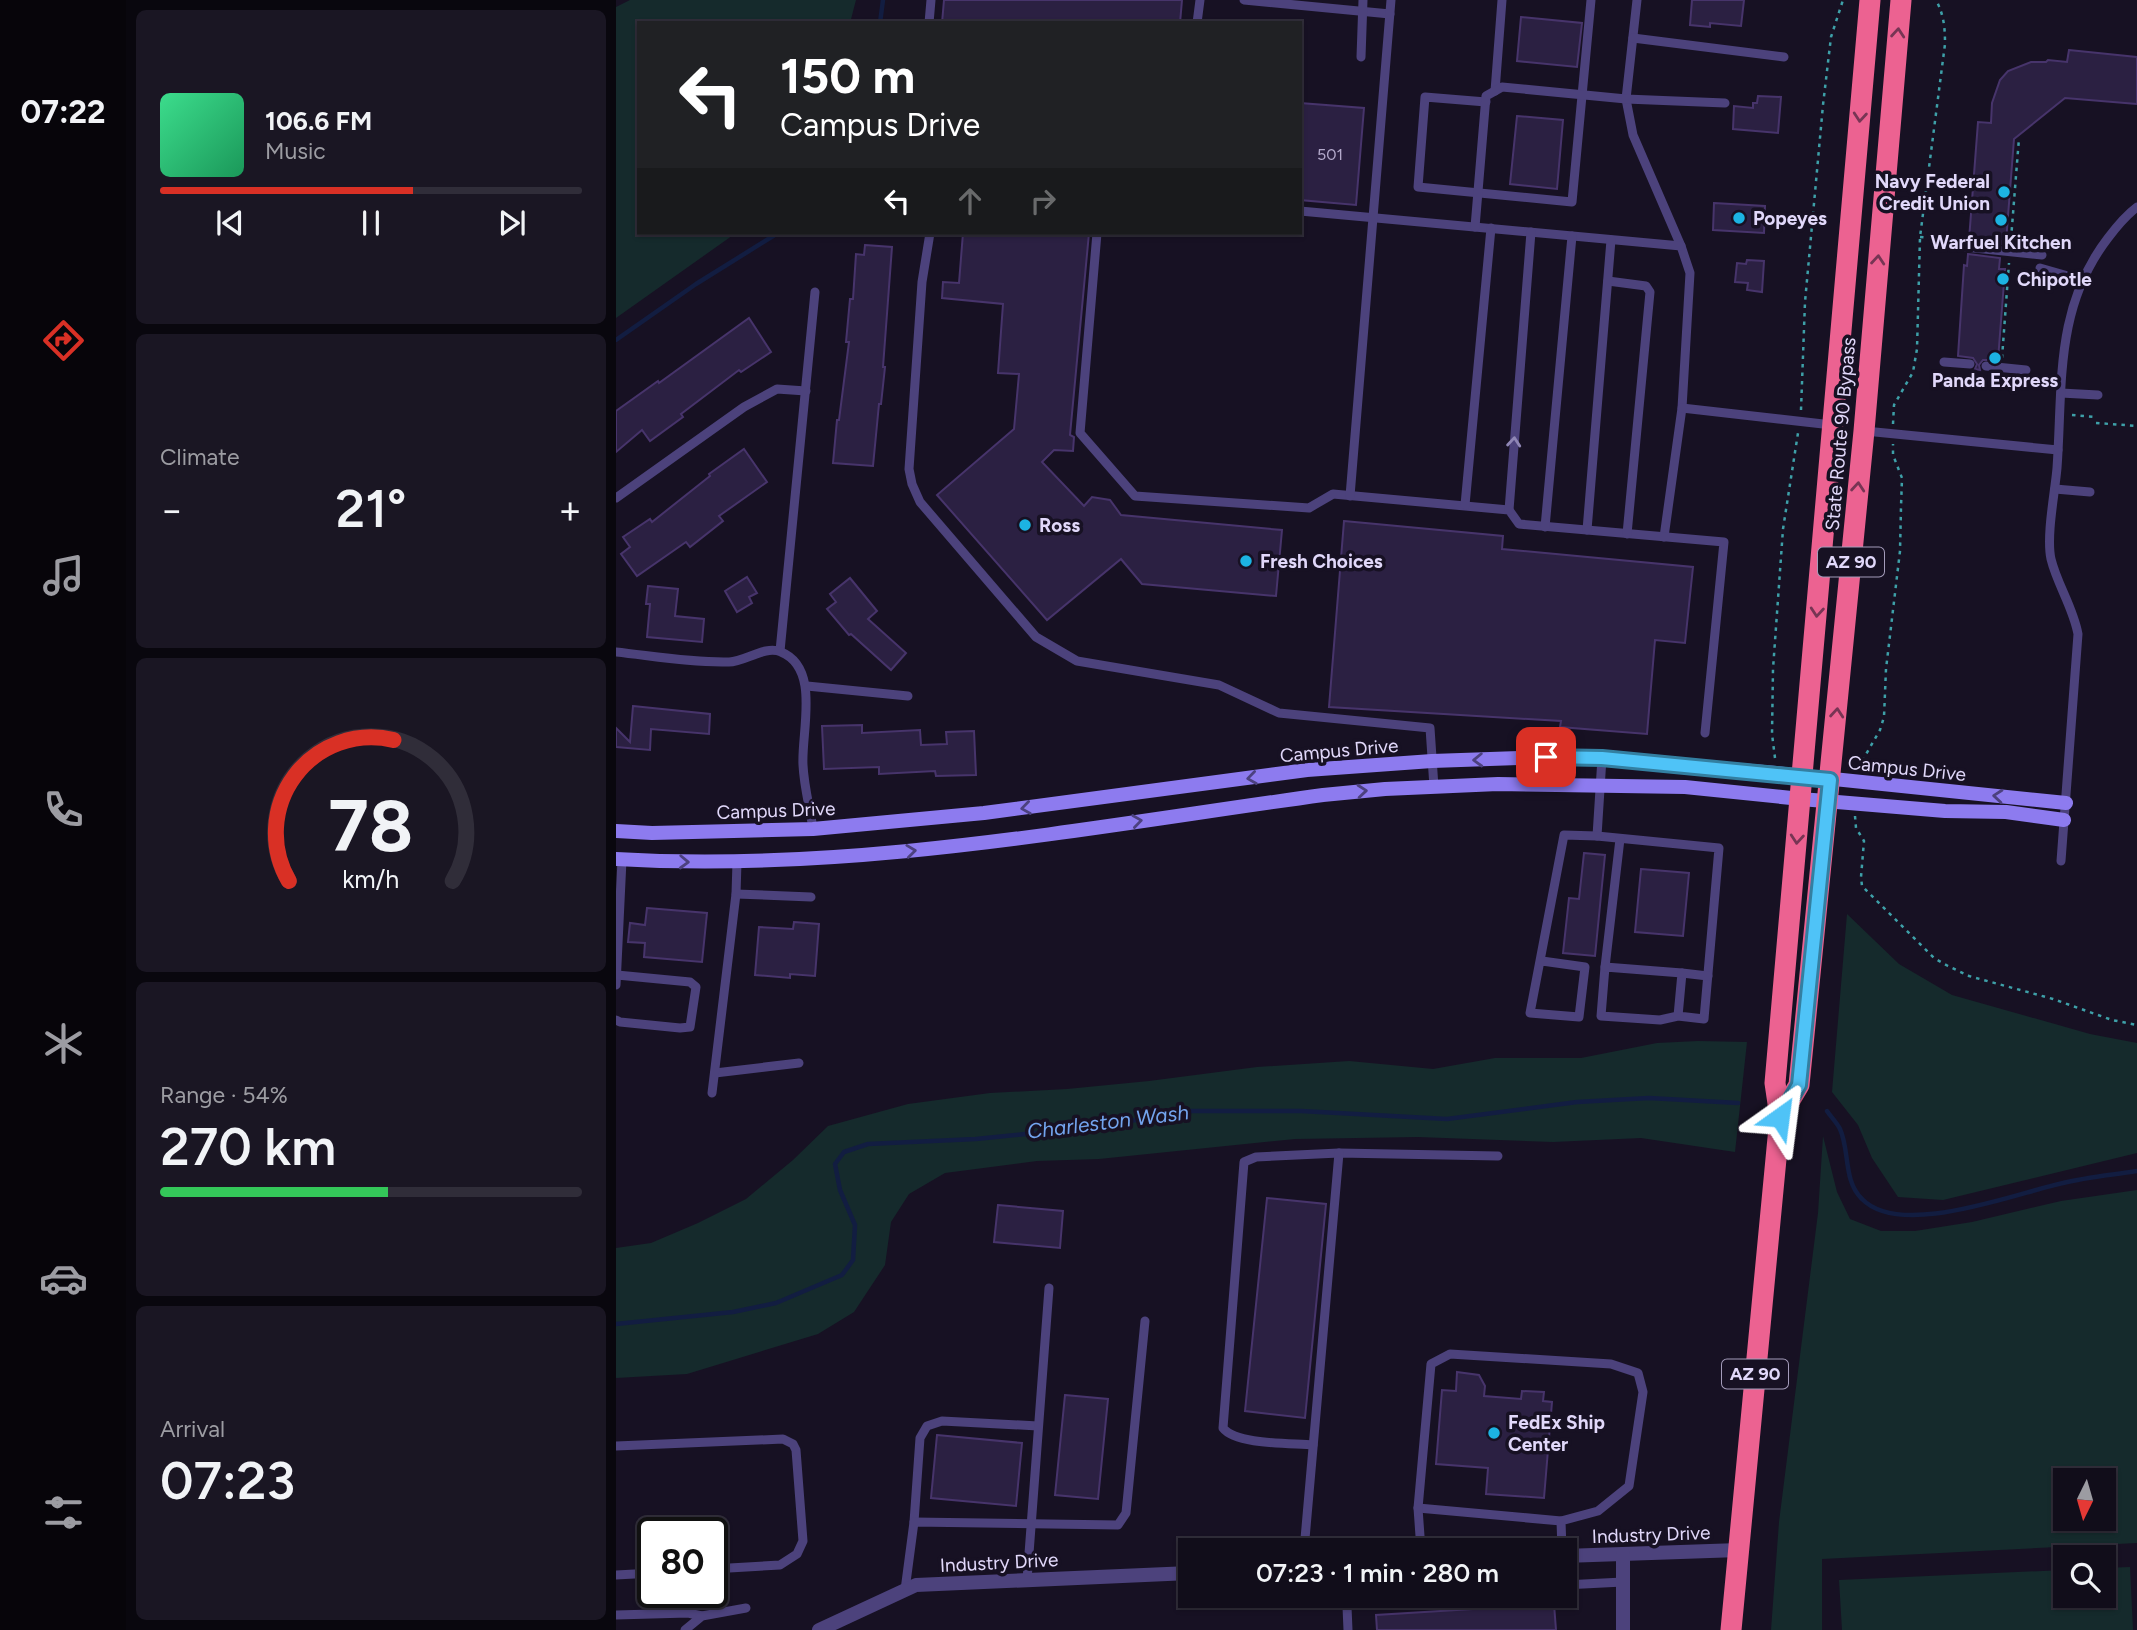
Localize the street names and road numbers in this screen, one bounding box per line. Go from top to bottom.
street label: State Route 90 Bypass [1821,336,1860,532]
road number: AZ 90 [1818,548,1884,576]
street label: Campus Drive [1279,734,1399,767]
street label: Campus Drive [1847,751,1967,786]
street label: Campus Drive [716,797,836,824]
road number: AZ 90 [1722,1359,1788,1388]
street label: Industry Drive [1591,1521,1711,1548]
street label: Industry Drive [939,1548,1059,1577]

